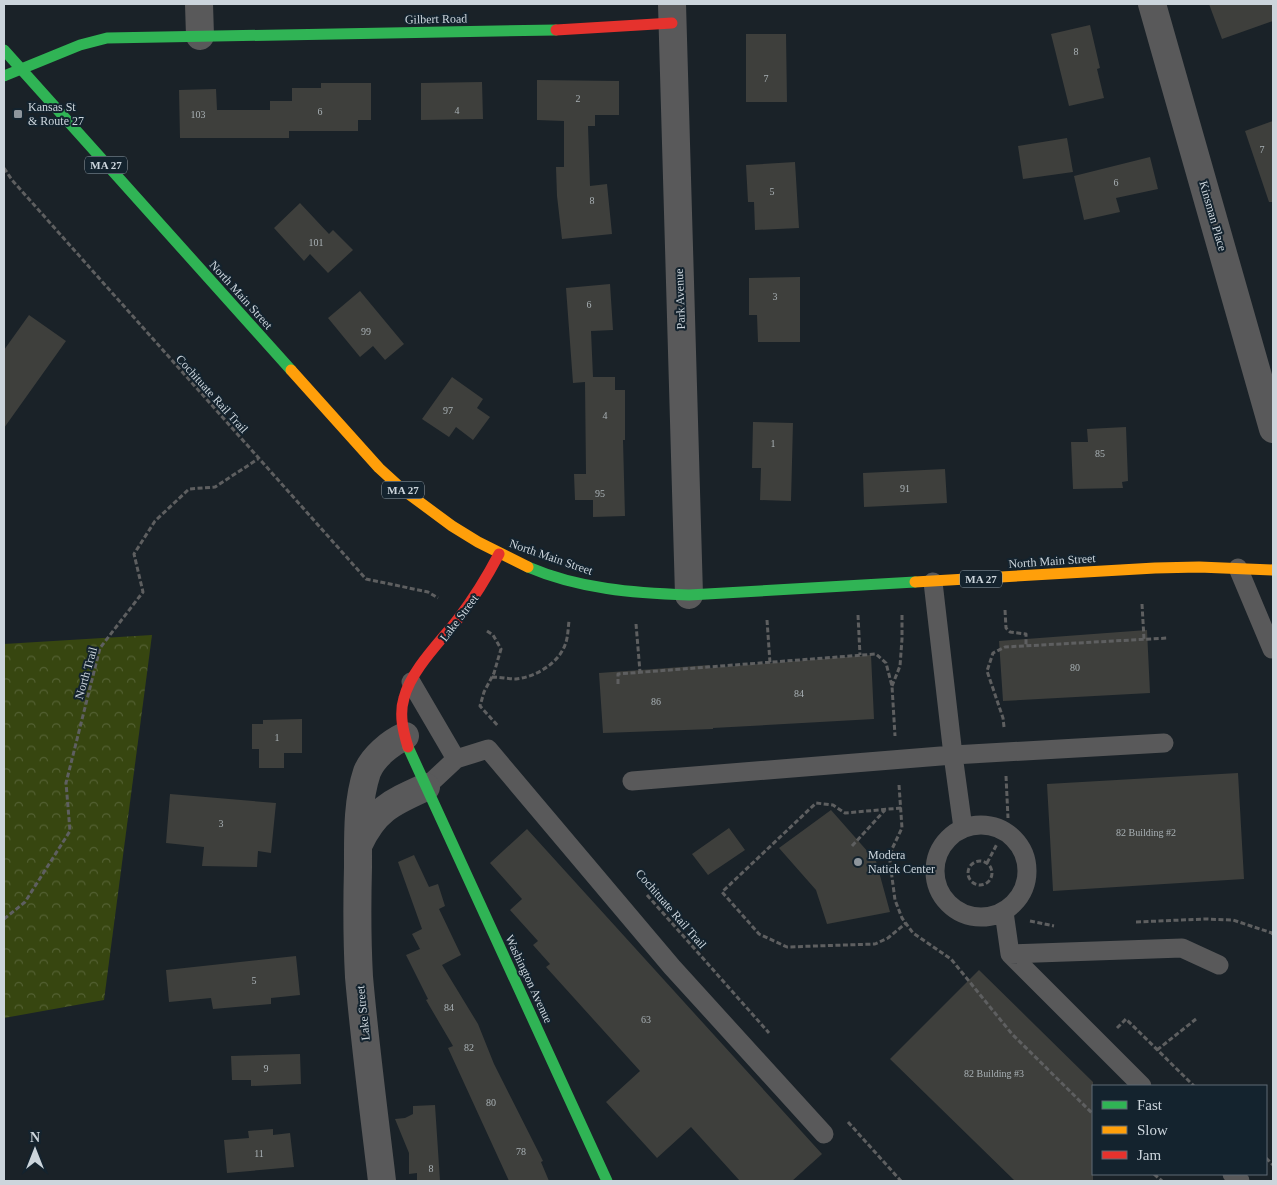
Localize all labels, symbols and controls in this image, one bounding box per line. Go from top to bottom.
street label: Gilbert Road [405,11,467,27]
house number: 8 [1074,46,1079,57]
house number: 7 [764,73,769,84]
house number: 2 [576,93,581,104]
place label: Kansas St & Route 27 [28,100,84,128]
house number: 4 [455,105,460,116]
house number: 6 [318,106,323,117]
marker: Kansas St & Route 27 [12,108,24,120]
house number: 103 [191,109,206,120]
house number: 7 [1260,144,1265,155]
road number: MA 27 [85,156,127,174]
house number: 6 [1114,177,1119,188]
street label: Kinsman Place [1196,179,1230,253]
house number: 5 [770,186,775,197]
house number: 8 [590,195,595,206]
house number: 101 [309,237,324,248]
street label: North Main Street [207,258,276,333]
street label: Park Avenue [672,268,688,330]
house number: 3 [773,291,778,302]
house number: 6 [587,299,592,310]
house number: 99 [361,326,371,337]
street label: Cochituate Rail Trail [173,352,251,437]
house number: 97 [443,405,453,416]
house number: 4 [603,410,608,421]
house number: 1 [771,438,776,449]
house number: 85 [1095,448,1105,459]
road number: MA 27 [382,482,424,498]
house number: 91 [900,483,910,494]
house number: 95 [595,488,605,499]
street label: North Main Street [507,536,595,578]
street label: North Main Street [1008,551,1097,571]
road number: MA 27 [960,570,1002,588]
street label: Lake Street [437,591,482,644]
street label: North Trail [72,645,100,701]
house number: 80 [1070,662,1080,673]
house number: 84 [794,688,804,699]
house number: 86 [651,696,661,707]
house number: 1 [275,732,280,743]
house number: 3 [219,818,224,829]
house number: 82 Building #2 [1116,827,1176,838]
place label: Modera Natick Center [868,848,935,876]
marker: Modera Natick Center [852,856,864,868]
street label: Cochituate Rail Trail [633,866,710,952]
street label: Washington Avenue [502,933,556,1025]
house number: 5 [252,975,257,986]
street label: Lake Street [353,984,373,1041]
house number: 84 [444,1002,454,1013]
house number: 63 [641,1014,651,1025]
house number: 82 [464,1042,474,1053]
house number: 9 [264,1063,269,1074]
house number: 82 Building #3 [964,1068,1024,1079]
legend [1092,1085,1267,1175]
house number: 80 [486,1097,496,1108]
text: Fast [1137,1097,1163,1113]
text: Slow [1137,1122,1168,1138]
north arrow [10,1125,60,1175]
text: N [30,1130,40,1145]
house number: 78 [516,1146,526,1157]
text: Jam [1137,1147,1161,1163]
house number: 11 [254,1148,264,1159]
house number: 8 [429,1163,434,1174]

